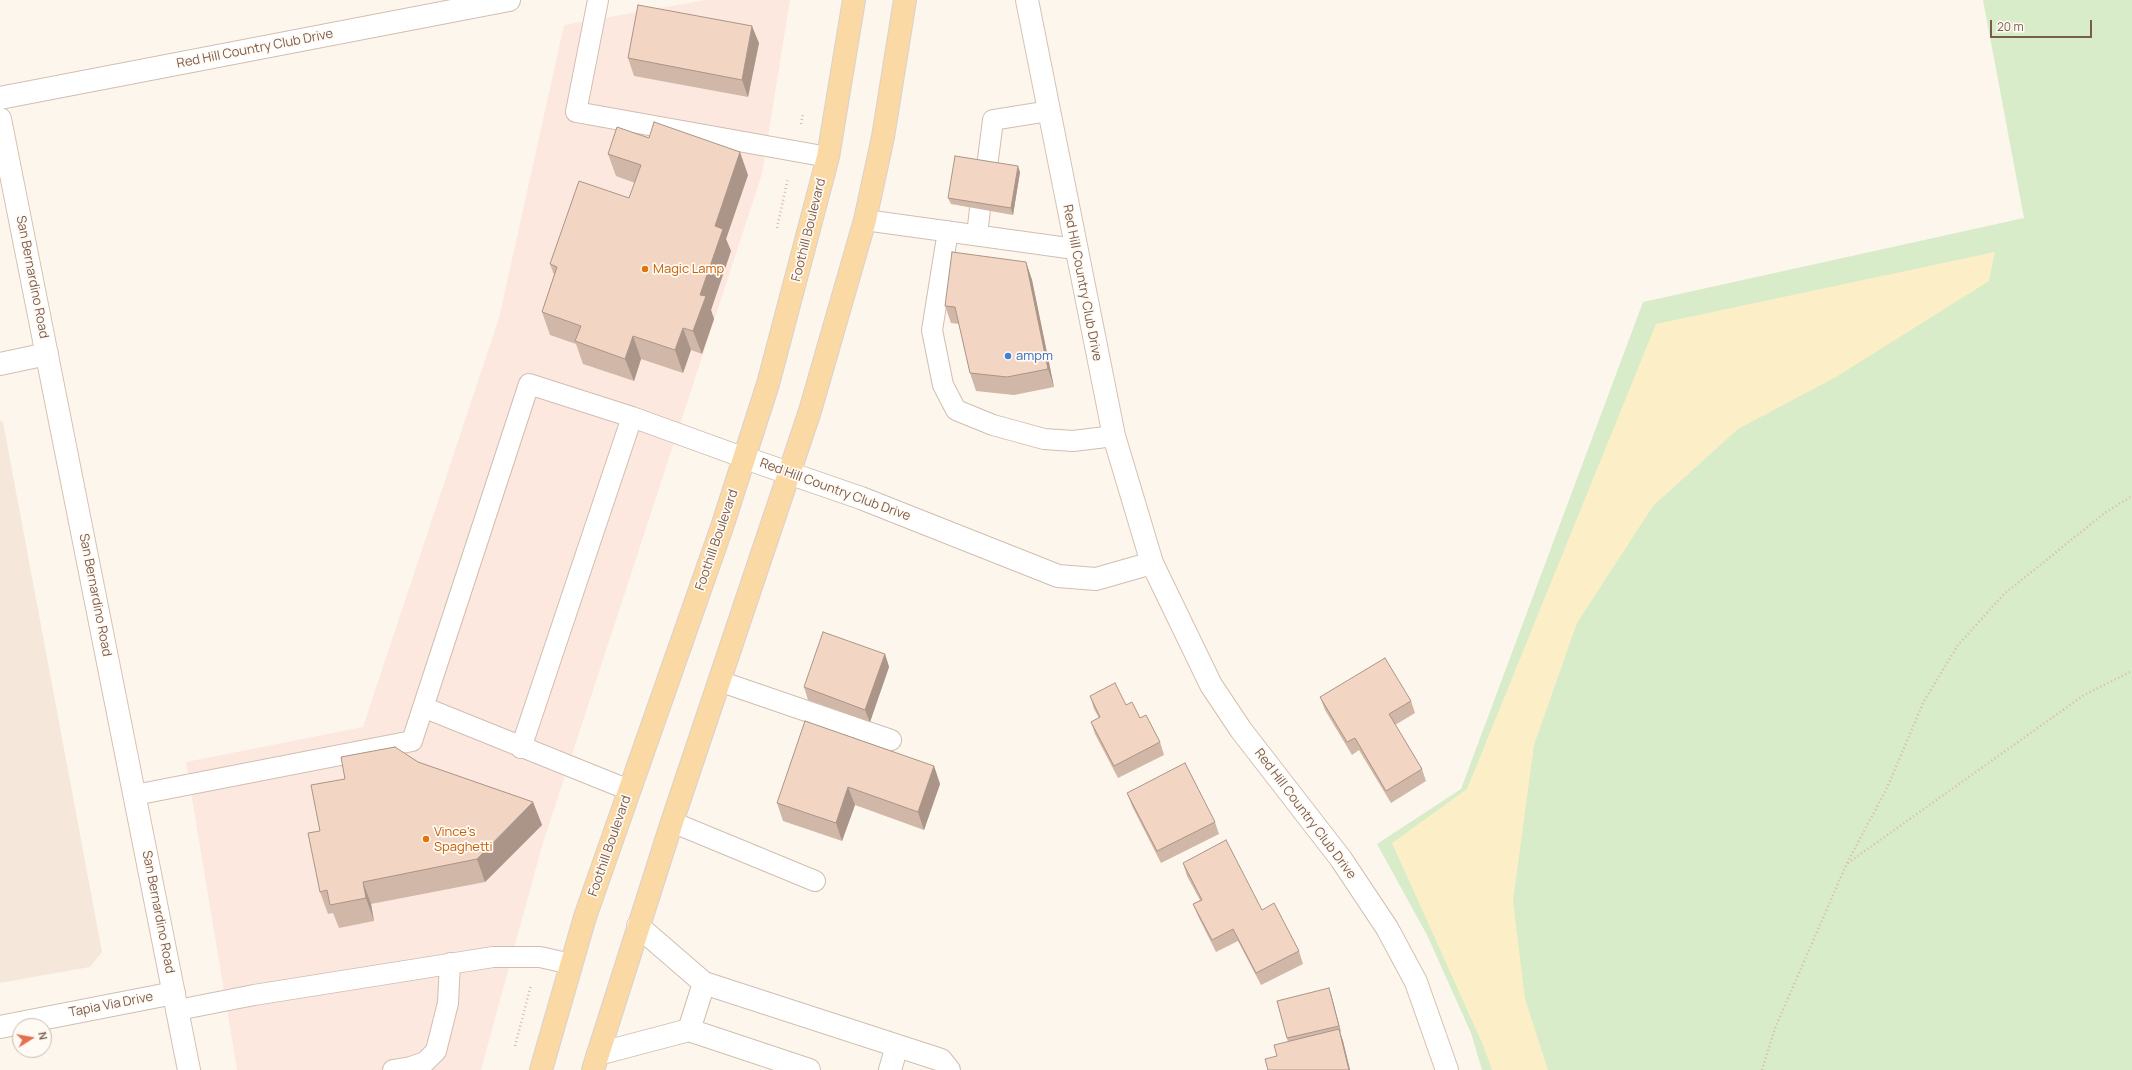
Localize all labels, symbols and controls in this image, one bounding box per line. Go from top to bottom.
scale bar [1992,12,2094,38]
text: 20 m [1997,18,2024,35]
street label: Red Hill Country Club Drive [175,26,335,72]
street label: Foothill Boulevard [789,177,829,283]
street label: Red Hill Country Club Drive [1059,203,1105,363]
street label: San Bernardino Road [12,214,52,340]
place label: Magic Lamp [653,261,724,277]
marker: Magic Lamp [640,264,650,274]
place label: ampm [1016,348,1053,364]
marker: ampm [1003,351,1013,361]
street label: Red Hill Country Club Drive [758,455,912,525]
street label: Foothill Boulevard [692,487,742,593]
street label: San Bernardino Road [75,532,115,658]
street label: Red Hill Country Club Drive [1251,746,1359,882]
street label: Foothill Boulevard [585,793,635,899]
place label: Vince's Spaghetti [434,824,493,855]
marker: Vince's Spaghetti [421,834,431,844]
street label: San Bernardino Road [138,849,178,975]
street label: Tapia Via Drive [68,989,154,1021]
north arrow [12,1018,52,1058]
text: N [35,1030,51,1041]

